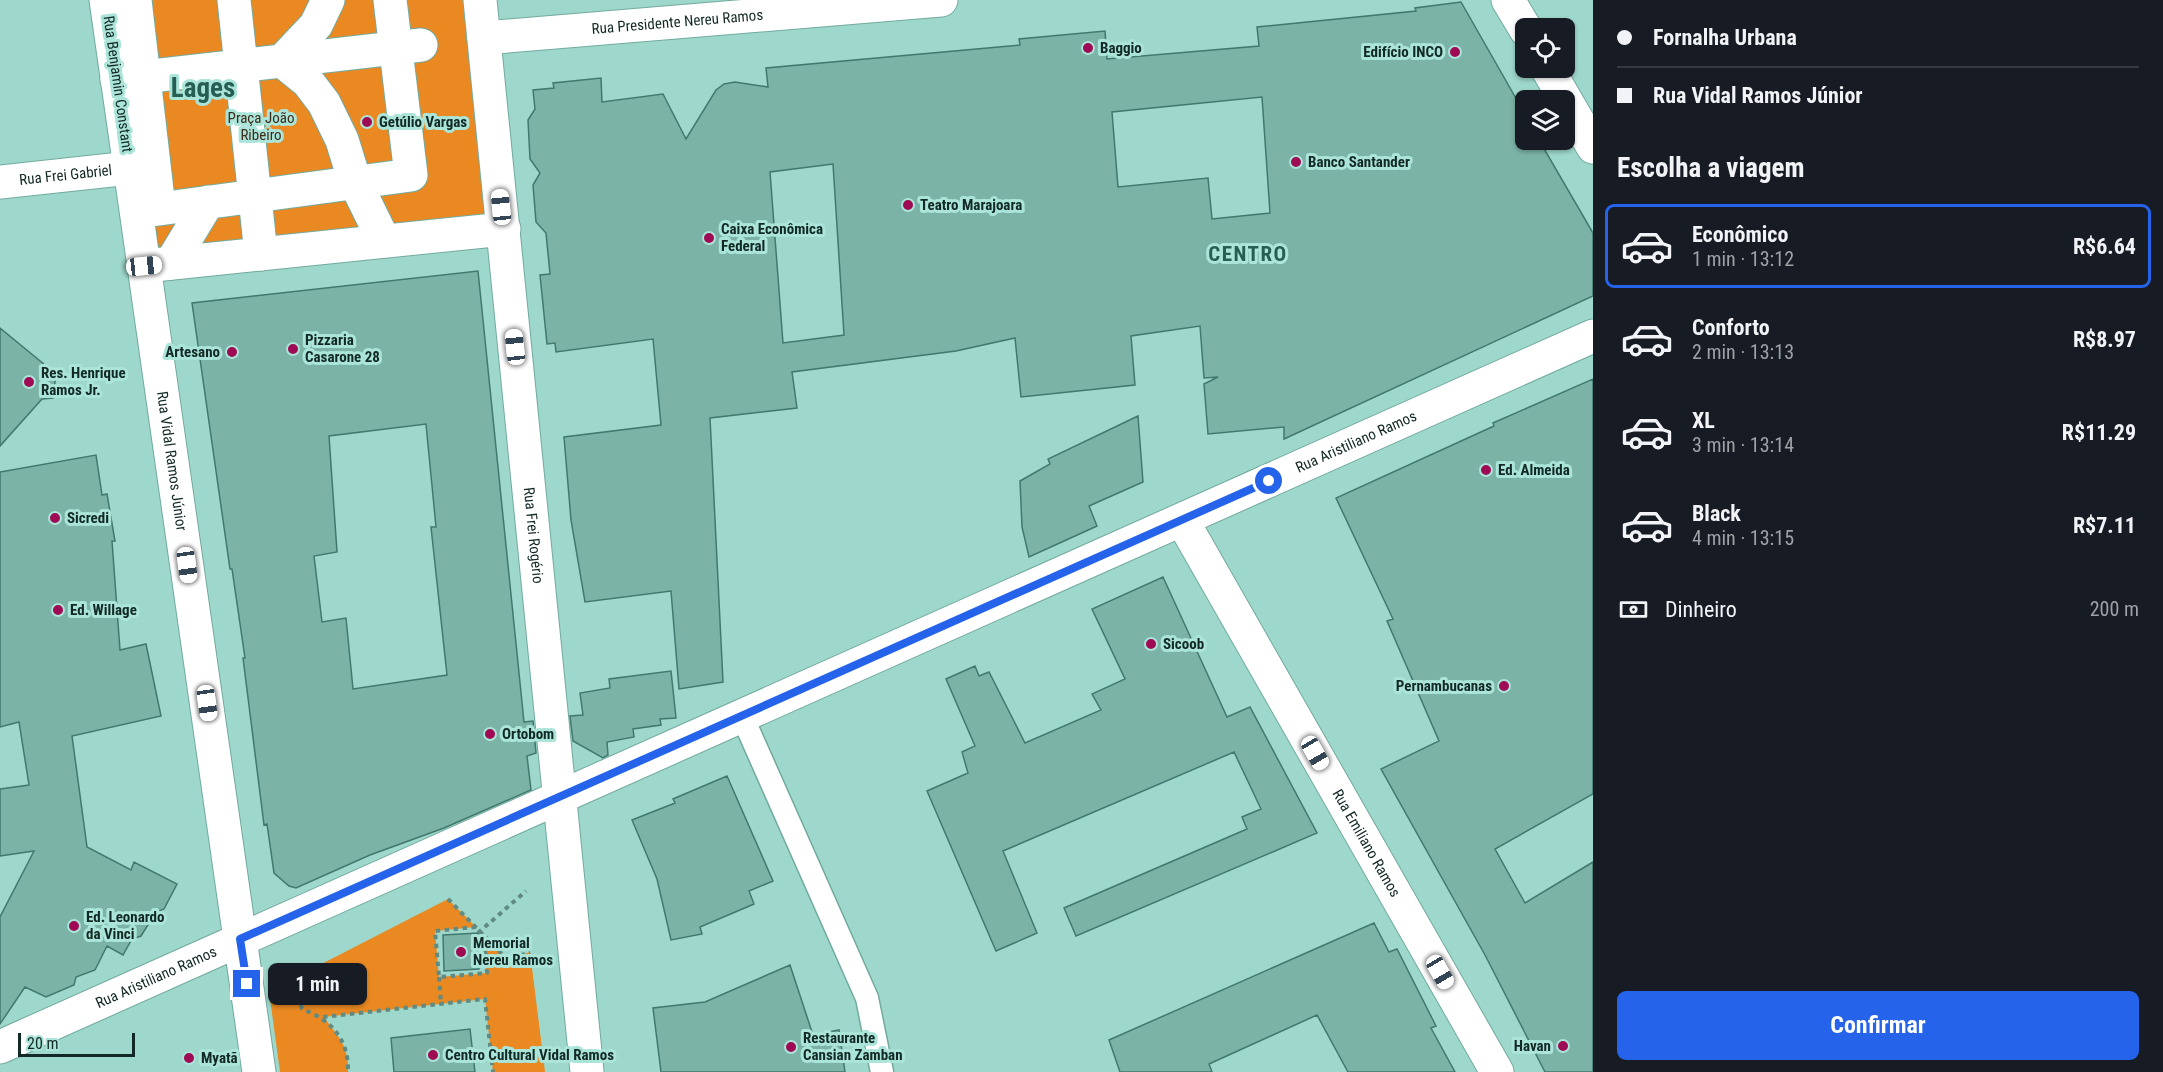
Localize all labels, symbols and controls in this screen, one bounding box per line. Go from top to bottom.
street label: Rua Presidente Nereu Ramos [591,6,764,38]
street label: Rua Benjamin Constant [99,15,137,153]
map controls [1515,18,1575,150]
button: locate [1515,18,1575,78]
text: Fornalha Urbana [1653,25,1797,50]
place label: Baggio [1100,39,1142,57]
marker: Baggio [1081,41,1095,55]
place label: Edifício INCO [1363,43,1443,61]
marker: Edifício INCO [1448,45,1462,59]
district label: Lages [171,72,235,104]
text: Rua Vidal Ramos Júnior [1653,83,1863,108]
button: layers [1515,90,1575,150]
park label: Praça João Ribeiro [228,109,294,144]
place label: Getúlio Vargas [379,113,467,131]
marker: Getúlio Vargas [360,115,374,129]
text: Escolha a viagem [1617,152,1805,184]
place label: Banco Santander [1308,153,1410,171]
marker: Banco Santander [1289,155,1303,169]
street label: Rua Frei Gabriel [18,161,113,189]
car [490,188,512,226]
place label: Teatro Marajoara [920,196,1022,214]
marker: Teatro Marajoara [901,198,915,212]
icon: car [1620,219,1674,273]
place label: Caixa Econômica Federal [721,220,823,255]
text: Econômico [1692,222,1788,247]
marker: Caixa Econômica Federal [702,231,716,245]
text: R$6.64 [2073,234,2136,259]
district label: CENTRO [1208,242,1288,266]
text: 1 min · 13:12 [1692,247,1794,271]
car [125,255,163,277]
icon: car [1620,312,1674,366]
text: Conforto [1692,315,1770,340]
text: R$8.97 [2073,327,2136,352]
car [504,328,526,366]
place label: Pizzaria Casarone 28 [305,331,380,366]
text: 2 min · 13:13 [1692,340,1794,364]
marker: Pizzaria Casarone 28 [286,342,300,356]
place label: Artesano [165,343,220,361]
marker: Artesano [225,345,239,359]
place label: Res. Henrique Ramos Jr. [41,364,126,399]
marker: Res. Henrique Ramos Jr. [22,375,36,389]
street label: Rua Vidal Ramos Júnior [153,390,191,532]
icon: car [1620,405,1674,459]
street label: Rua Aristiliano Ramos [1293,407,1419,477]
text: XL [1692,408,1715,433]
text: R$11.29 [2062,420,2136,445]
text: 3 min · 13:14 [1692,433,1794,457]
place label: Ed. Almeida [1498,461,1570,479]
marker: Ed. Almeida [1479,463,1493,477]
route start [1255,467,1282,494]
street label: Rua Frei Rogério [520,486,547,584]
icon: car [1620,498,1674,552]
text: Black [1692,501,1741,526]
place label: Sicredi [67,509,109,527]
marker: Sicredi [48,511,62,525]
text: R$7.11 [2073,513,2136,538]
text: 4 min · 13:15 [1692,526,1794,550]
car [176,546,198,584]
icon: cash [1617,593,1650,626]
text: Dinheiro [1665,597,1737,622]
text: 200 m [2090,597,2139,621]
place label: Ed. Willage [70,601,137,619]
marker: Ed. Willage [51,603,65,617]
place label: Sicoob [1163,635,1204,653]
marker: Sicoob [1144,637,1158,651]
place label: Pernambucanas [1396,677,1492,695]
marker: Pernambucanas [1497,679,1511,693]
car [196,684,218,722]
place label: Ortobom [502,725,554,743]
marker: Ortobom [483,727,497,741]
car [1298,733,1332,773]
street label: Rua Emiliano Ramos [1329,786,1404,900]
place label: Ed. Leonardo da Vinci [86,908,164,943]
marker: Ed. Leonardo da Vinci [67,919,81,933]
place label: Memorial Nereu Ramos [473,934,553,969]
street label: Rua Aristiliano Ramos [93,942,220,1012]
marker: Memorial Nereu Ramos [454,945,468,959]
car [1423,952,1457,992]
callout: 1 min [268,963,367,1005]
route end [233,970,260,997]
text: 1 min [295,972,340,996]
button: Confirmar [1617,991,2139,1060]
place label: Restaurante Cansian Zamban [803,1029,903,1064]
scale bar [18,1030,135,1058]
text: 20 m [27,1034,59,1053]
place label: Havan [1514,1037,1551,1055]
marker: Havan [1556,1039,1570,1053]
marker: Restaurante Cansian Zamban [784,1040,798,1054]
place label: Centro Cultural Vidal Ramos [445,1046,614,1064]
marker: Centro Cultural Vidal Ramos [426,1048,440,1062]
place label: Myatã [201,1049,238,1067]
marker: Myatã [182,1051,196,1065]

